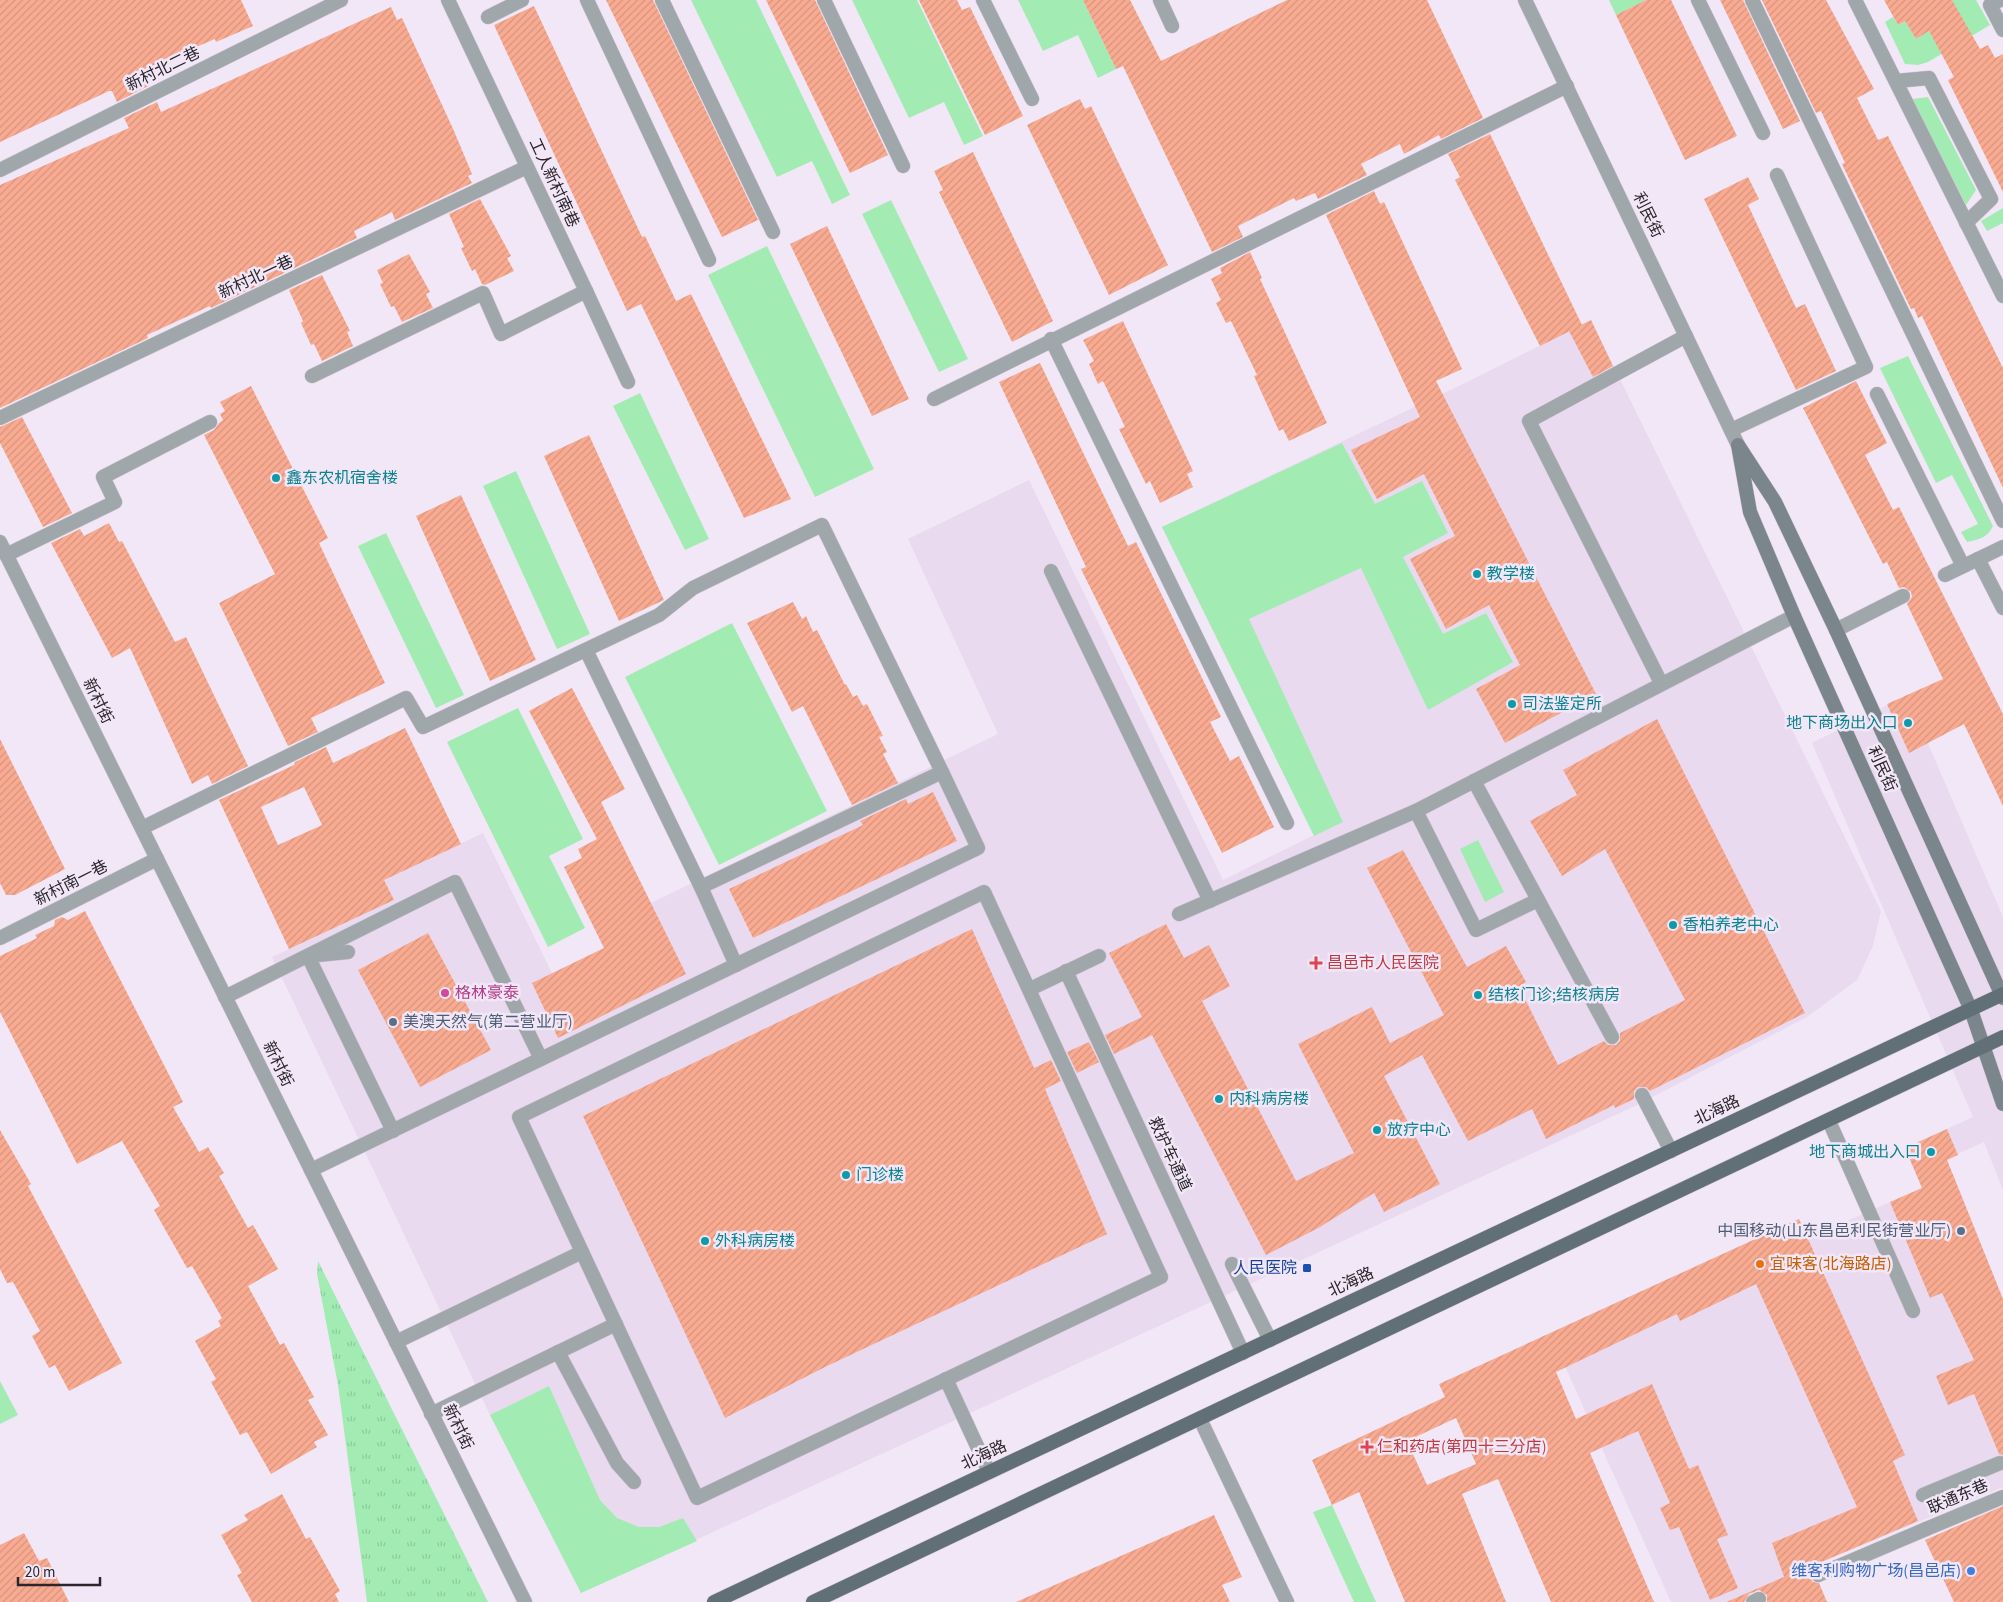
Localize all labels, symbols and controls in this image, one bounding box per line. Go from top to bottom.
street label: 新村北二巷 [122,42,204,96]
street label: 工人新村南巷 [524,135,584,231]
street label: 利民街 [1628,189,1668,241]
street label: 新村北一巷 [215,250,297,304]
place label: 鑫东农机宿舍楼 [286,467,398,489]
marker: 鑫东农机宿舍楼 [270,472,282,484]
place label: 教学楼 [1487,563,1535,585]
marker: 教学楼 [1471,568,1483,580]
street label: 新村街 [78,675,118,727]
place label: 司法鉴定所 [1522,693,1602,715]
marker: 司法鉴定所 [1506,698,1518,710]
place label: 地下商场出入口 [1786,712,1898,734]
marker: 地下商场出入口 [1902,717,1914,729]
street label: 利民街 [1862,743,1902,795]
street label: 新村南一巷 [30,855,112,911]
place label: 香柏养老中心 [1683,914,1779,936]
marker: 香柏养老中心 [1667,919,1679,931]
place label: 昌邑市人民医院 [1327,952,1439,974]
marker: 昌邑市人民医院 [1309,956,1323,970]
place label: 格林豪泰 [455,982,519,1004]
place label: 结核门诊;结核病房 [1488,984,1620,1006]
marker: 格林豪泰 [439,987,451,999]
marker: 结核门诊;结核病房 [1472,989,1484,1001]
place label: 美澳天然气(第二营业厅) [403,1011,573,1033]
marker: 美澳天然气(第二营业厅) [387,1016,399,1028]
street label: 新村街 [258,1038,298,1090]
place label: 内科病房楼 [1229,1088,1309,1110]
street label: 北海路 [1691,1090,1743,1130]
marker: 内科病房楼 [1213,1093,1225,1105]
street label: 救护车通道 [1143,1113,1197,1195]
place label: 放疗中心 [1387,1119,1451,1141]
marker: 放疗中心 [1371,1124,1383,1136]
place label: 地下商城出入口 [1809,1141,1921,1163]
marker: 地下商城出入口 [1925,1146,1937,1158]
place label: 门诊楼 [856,1164,904,1186]
marker: 门诊楼 [840,1169,852,1181]
place label: 中国移动(山东昌邑利民街营业厅) [1717,1220,1951,1242]
marker: 中国移动(山东昌邑利民街营业厅) [1955,1225,1967,1237]
place label: 外科病房楼 [715,1230,795,1252]
marker: 外科病房楼 [699,1235,711,1247]
place label: 宜味客(北海路店) [1770,1253,1892,1275]
place label: 人民医院 [1233,1257,1297,1279]
marker: 宜味客(北海路店) [1754,1258,1766,1270]
marker: 人民医院 [1301,1262,1313,1274]
street label: 北海路 [1325,1262,1377,1302]
street label: 新村街 [438,1401,478,1453]
street label: 北海路 [958,1435,1010,1475]
place label: 仁和药店(第四十三分店) [1377,1436,1547,1458]
marker: 仁和药店(第四十三分店) [1361,1441,1373,1453]
street label: 联通东巷 [1924,1474,1992,1520]
scale bar [18,1554,100,1586]
place label: 维客利购物广场(昌邑店) [1791,1560,1961,1582]
text: 20 m [25,1562,55,1583]
marker: 维客利购物广场(昌邑店) [1965,1565,1977,1577]

